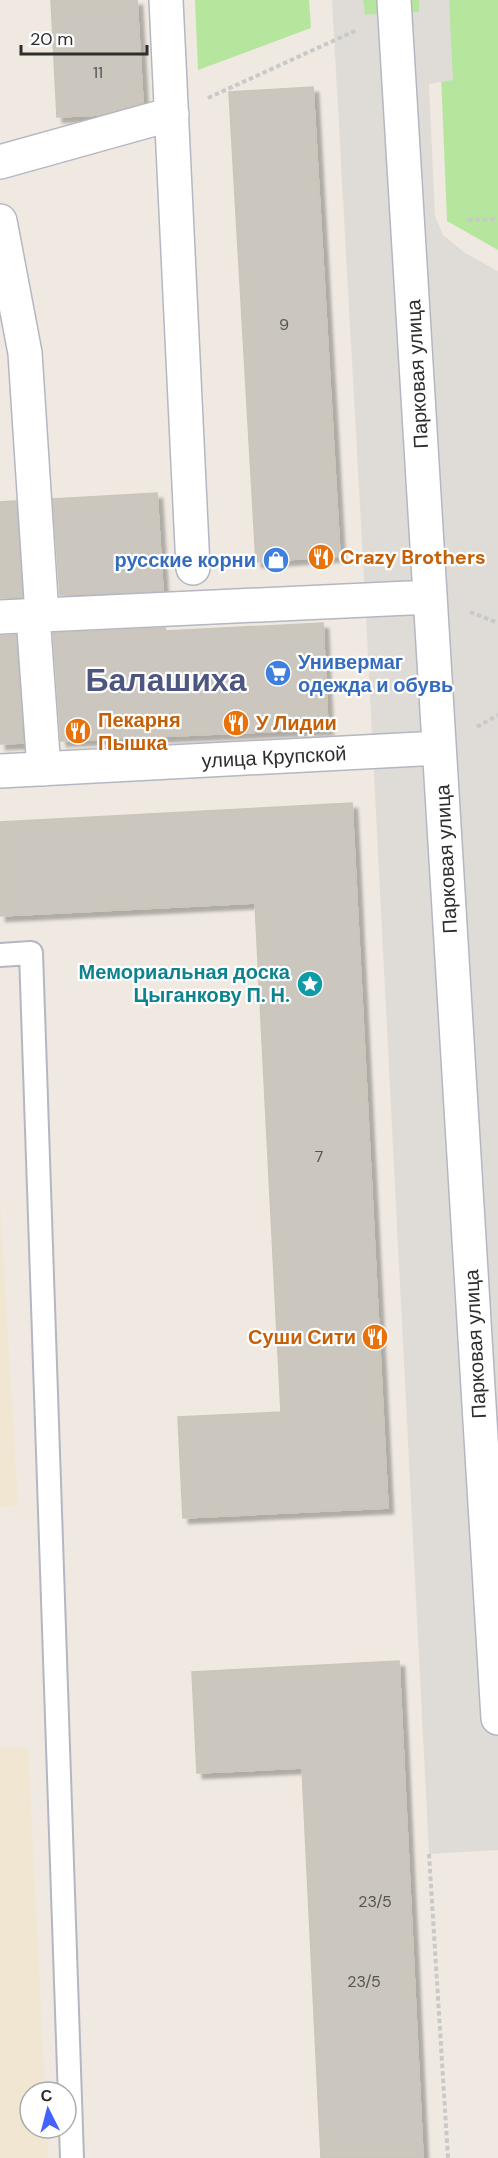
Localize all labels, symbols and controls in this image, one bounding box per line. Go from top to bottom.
scale bar [21,18,147,56]
text: 20 m [30,27,73,51]
house number: 11 [93,62,103,83]
street label: Парковая улица [400,298,434,449]
house number: 9 [279,314,289,335]
restaurant icon: Crazy Brothers [306,542,336,572]
place label: Crazy Brothers [340,544,486,570]
shop icon: русские корни [261,545,291,575]
place label: русские корни [114,547,256,573]
place label: Универмаг одежда и обувь [298,649,453,698]
supermarket icon: Универмаг одежда и обувь [263,658,293,688]
district label: Балашиха [86,659,247,701]
place label: Пекарня Пышка [98,707,181,756]
restaurant icon: У Лидии [221,708,251,738]
place label: У Лидии [256,710,337,736]
restaurant icon: Пекарня Пышка [63,716,93,746]
street label: улица Крупской [201,740,347,774]
street label: Парковая улица [429,783,463,934]
place label: Мемориальная доска Цыганкову П. Н. [79,959,291,1008]
place icon: Мемориальная доска Цыганкову П. Н. [295,969,325,999]
house number: 7 [315,1146,323,1167]
street label: Парковая улица [458,1268,492,1419]
restaurant icon: Суши Сити [360,1322,390,1352]
place label: Суши Сити [248,1324,356,1350]
house number: 23/5 [358,1891,392,1912]
house number: 23/5 [347,1971,381,1992]
north arrow [18,2080,78,2140]
text: С [40,2084,54,2107]

